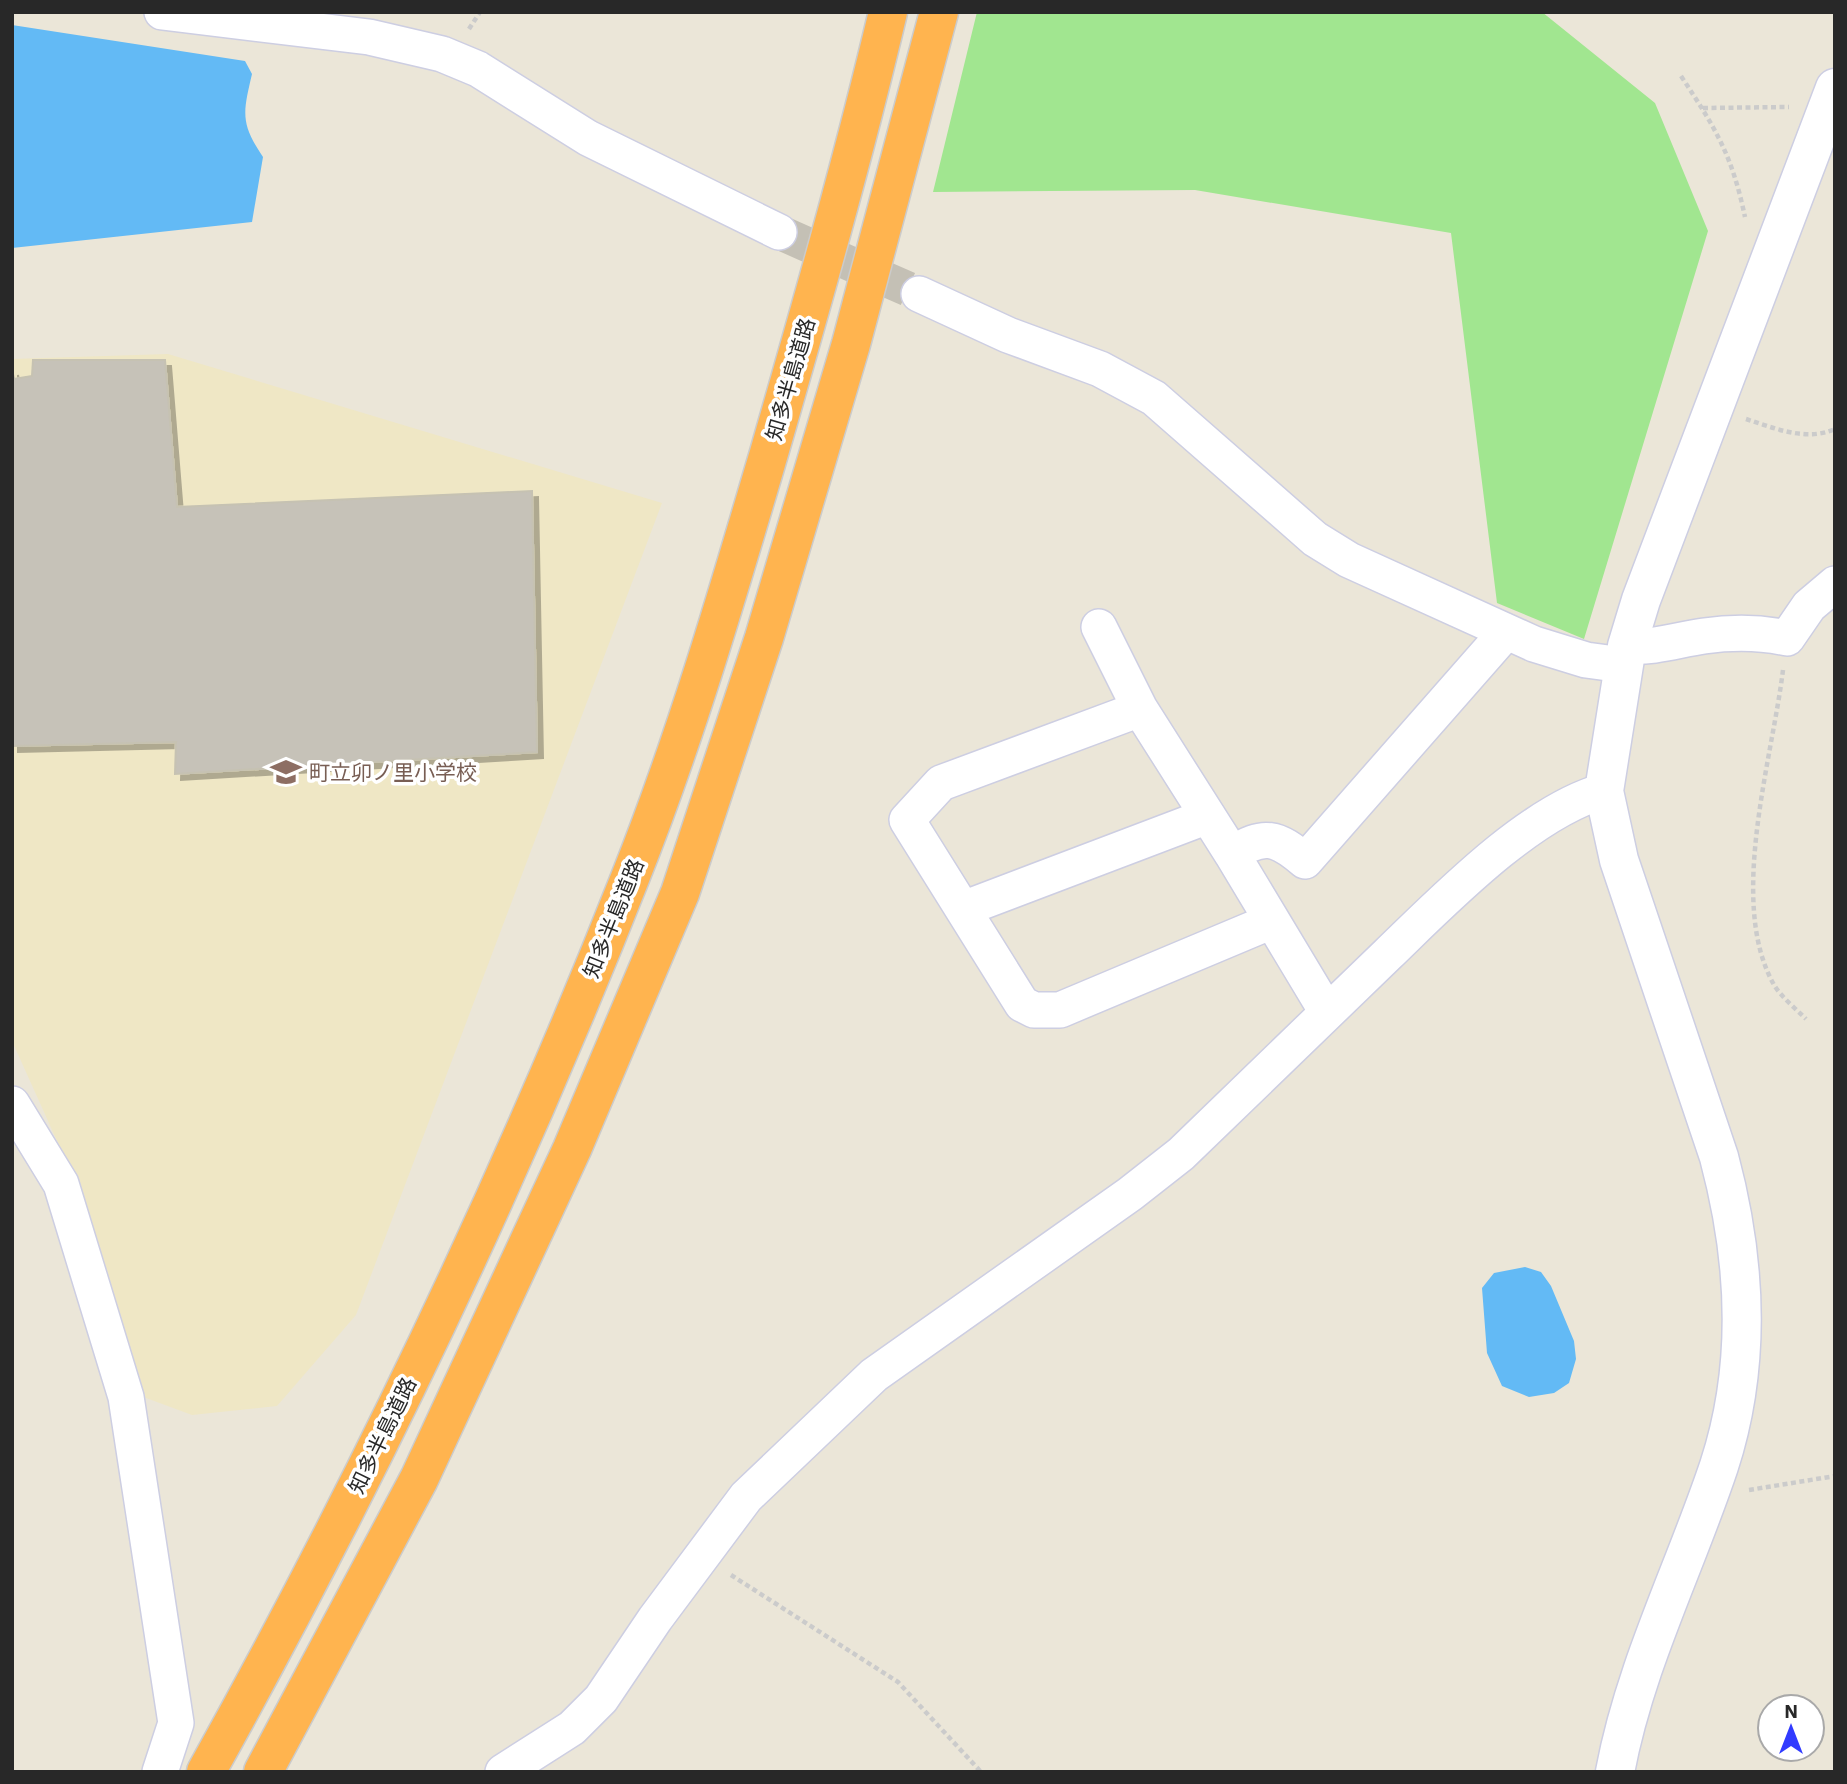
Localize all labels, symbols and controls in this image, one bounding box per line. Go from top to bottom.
street label: 知多半島道路 [759,315,821,443]
school or university icon: 町立卯ノ里小学校 [269,755,303,789]
place label: 町立卯ノ里小学校 [309,758,477,786]
street label: 知多半島道路 [576,854,650,982]
street label: 知多半島道路 [342,1372,422,1498]
north arrow [1756,1693,1826,1763]
text: N [1784,1699,1798,1723]

